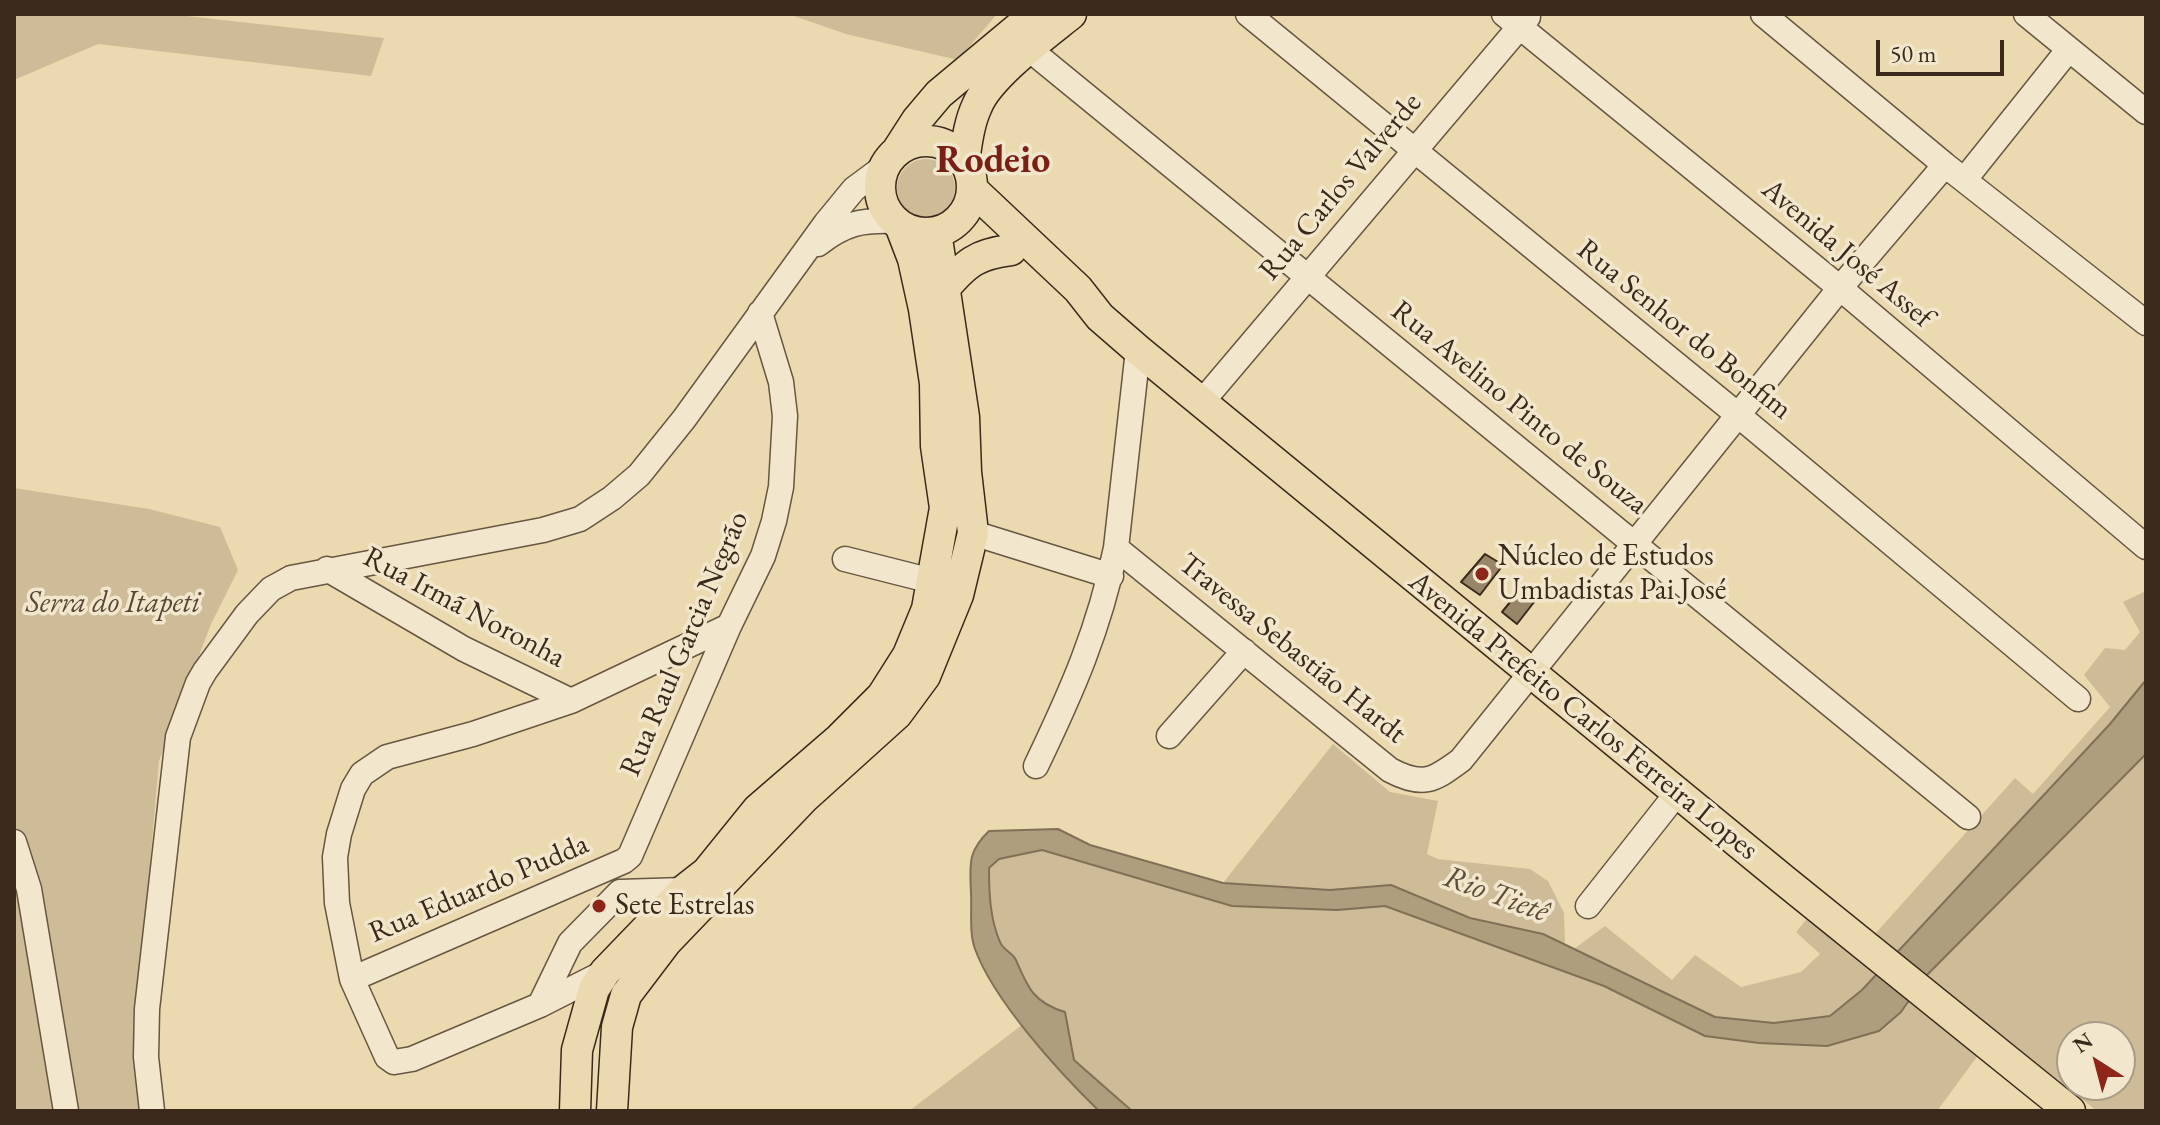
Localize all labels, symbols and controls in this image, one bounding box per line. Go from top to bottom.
scale bar [1880,24,2008,74]
text: 50 m [1890,38,1937,69]
street label: Rua Carlos Valverde [1252,86,1430,288]
district label: Rodeio [936,139,1050,185]
street label: Avenida José Assef [1754,172,1940,336]
street label: Rua Senhor do Bonfim [1569,232,1799,428]
street label: Rua Avelino Pinto de Souza [1383,293,1655,523]
street label: Rua Raul Garcia Negrão [613,506,757,782]
place label: Núcleo de Estudos Umbadistas Pai José [1498,539,1726,610]
street label: Rua Irmã Noronha [357,540,571,676]
street label: Travessa Sebastião Hardt [1171,546,1413,752]
street label: Avenida Prefeito Carlos Ferreira Lopes [1401,564,1765,868]
marker: Núcleo de Estudos Umbadistas Pai José [1473,565,1491,583]
park label: Serra do Itapeti [26,586,200,622]
street label: Rua Eduardo Pudda [364,827,594,951]
water label: Rio Tietê [1438,858,1554,932]
place label: Sete Estrelas [615,888,754,924]
marker: Sete Estrelas [590,897,608,915]
north arrow [2056,1021,2136,1101]
text: N [2067,1026,2099,1060]

